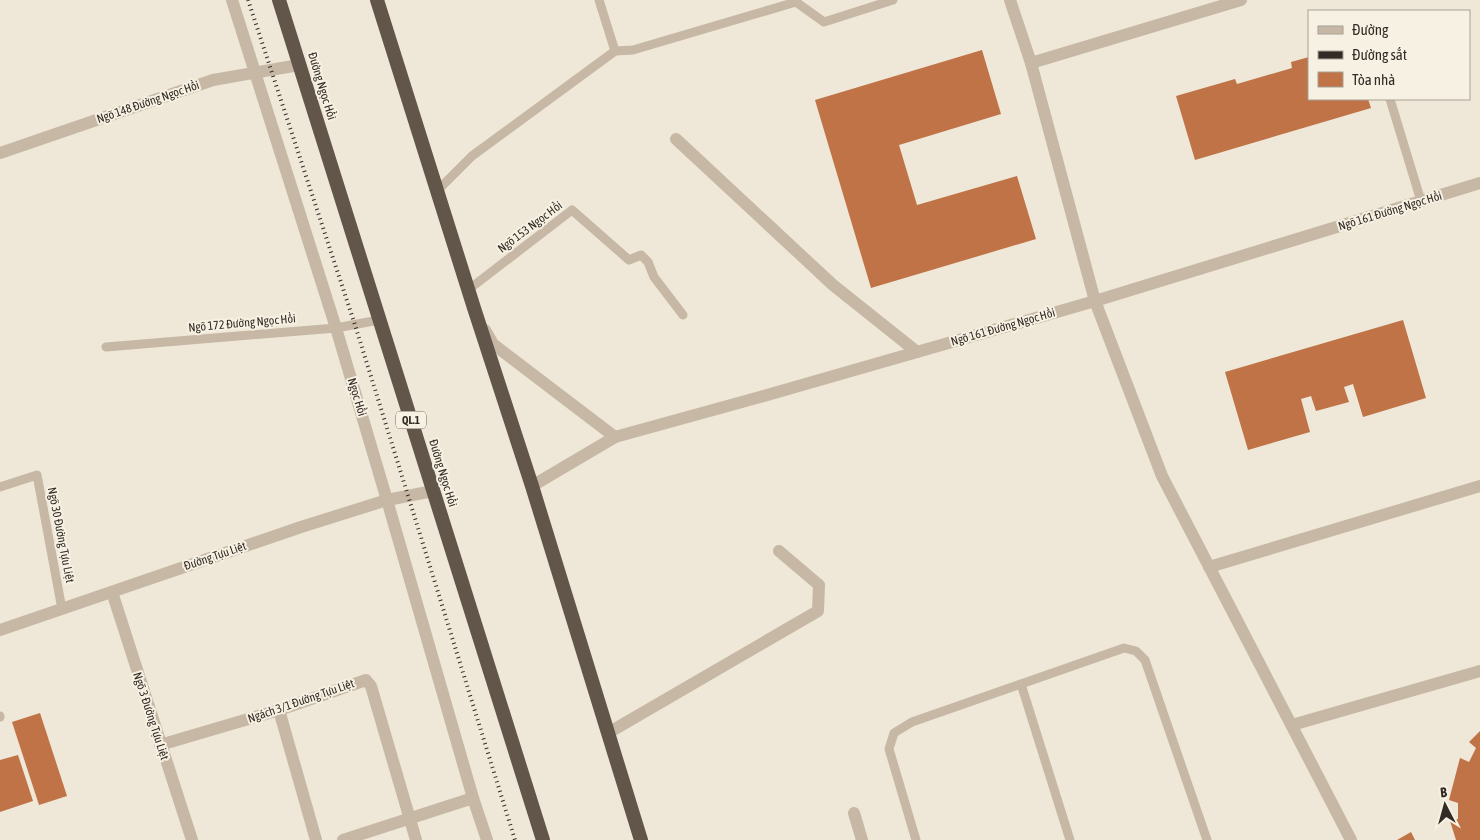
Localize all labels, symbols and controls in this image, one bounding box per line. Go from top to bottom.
legend [1308,10,1470,100]
text: Đường [1352,21,1389,38]
text: Đường sắt [1352,46,1407,63]
street label: Đường Ngọc Hồi [305,51,339,121]
text: Tòa nhà [1352,71,1395,88]
street label: Ngõ 148 Đường Ngọc Hồi [95,78,201,126]
street label: Ngõ 161 Đường Ngọc Hồi [1336,189,1444,233]
street label: Ngõ 153 Ngọc Hồi [495,198,565,256]
street label: Ngõ 161 Đường Ngọc Hồi [949,305,1057,349]
street label: Ngõ 172 Đường Ngọc Hồi [188,311,296,335]
street label: Ngọc Hồi [345,376,369,418]
road number: QL.1 [396,412,426,428]
street label: Đường Ngọc Hồi [426,438,460,508]
street label: Ngõ 30 Đường Tựu Liệt [45,486,77,585]
street label: Đường Tựu Liệt [182,539,249,573]
street label: Ngõ 3 Đường Tựu Liệt [130,670,172,762]
street label: Ngách 3/1 Đường Tựu Liệt [246,676,356,726]
north arrow [1420,780,1470,830]
text: B [1440,784,1448,800]

